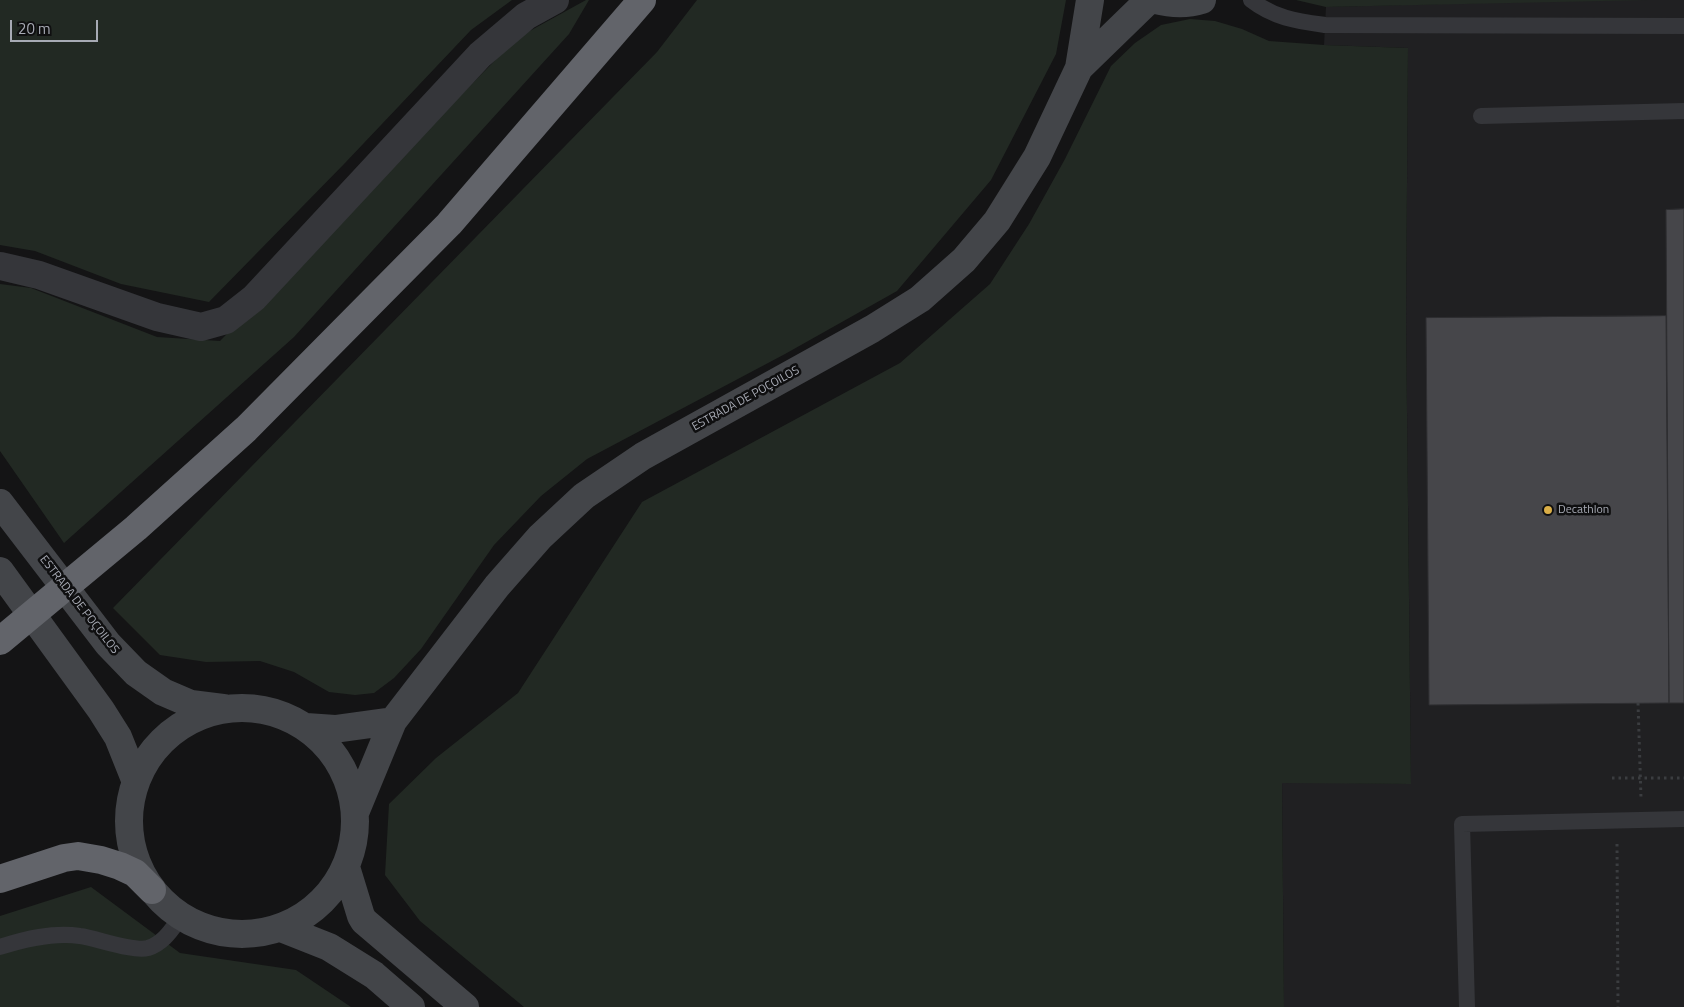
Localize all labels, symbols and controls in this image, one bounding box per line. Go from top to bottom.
scale bar [12,10,100,42]
text: 20 m [18,17,51,40]
street label: ESTRADA DE POÇOILOS [690,363,802,435]
place label: Decathlon [1558,503,1609,517]
marker: Decathlon [1542,504,1554,516]
street label: ESTRADA DE POÇOILOS [36,553,122,657]

